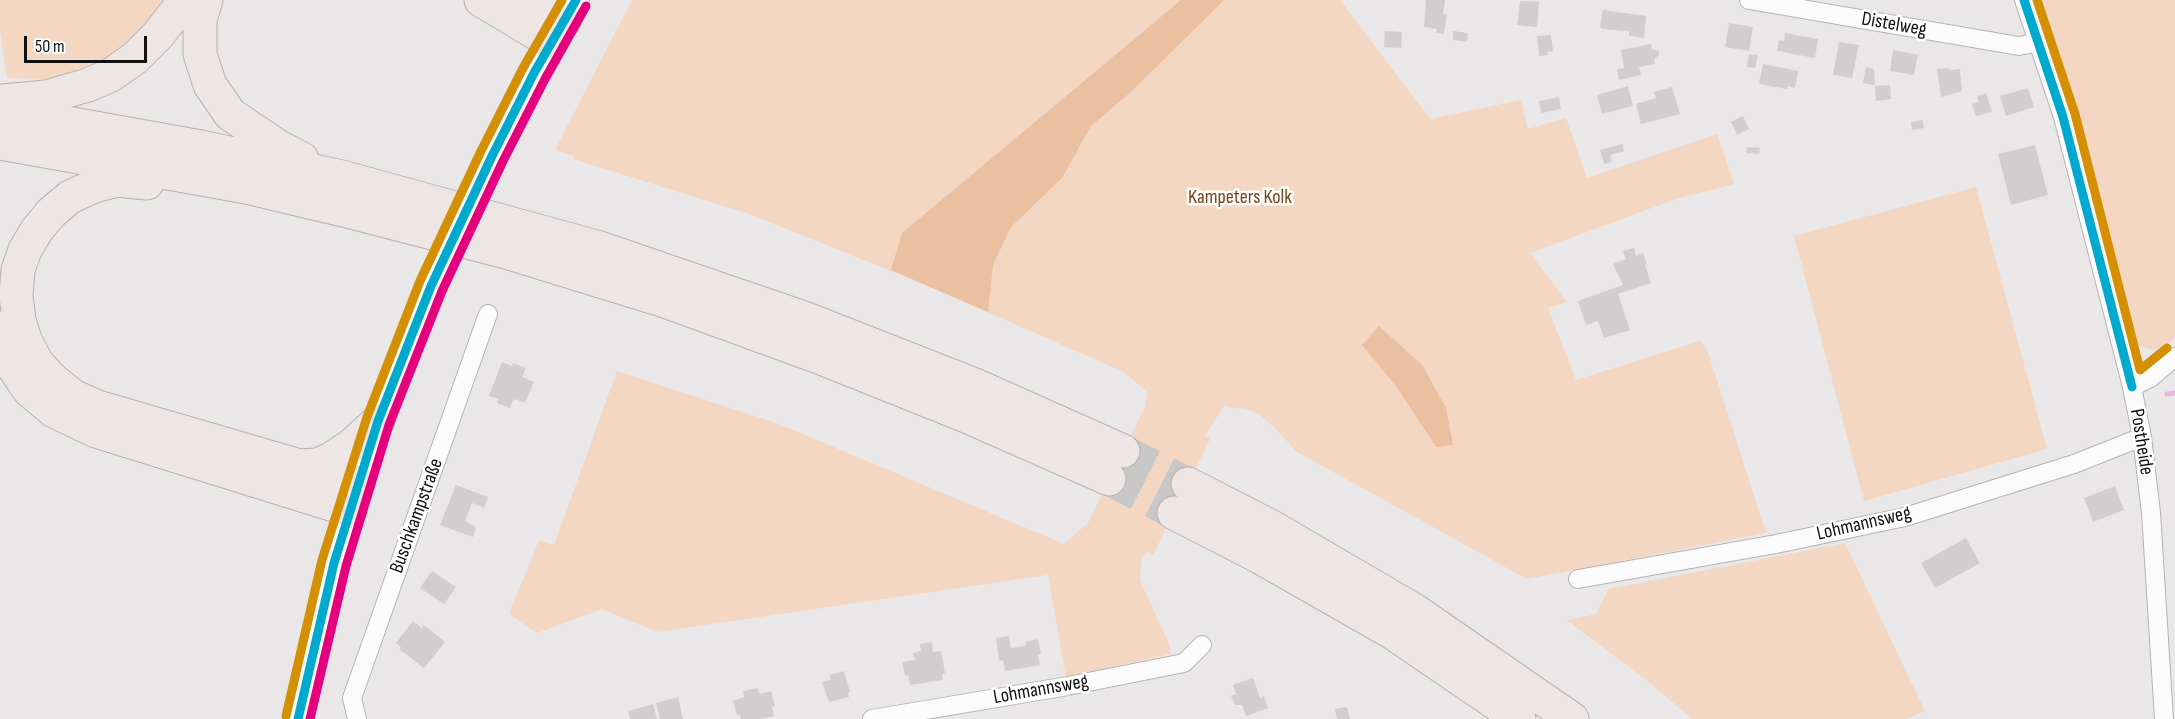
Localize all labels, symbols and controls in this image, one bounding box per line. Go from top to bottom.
street label: Distelweg [1860,7,1928,43]
scale bar [27,24,150,62]
text: 50 m [35,36,65,57]
park label: Kampeters Kolk [1188,186,1292,210]
street label: Postheide [2124,407,2158,477]
street label: Buschkampstraße [385,455,449,577]
street label: Lohmannsweg [1815,502,1913,546]
street label: Lohmannsweg [992,670,1090,710]

